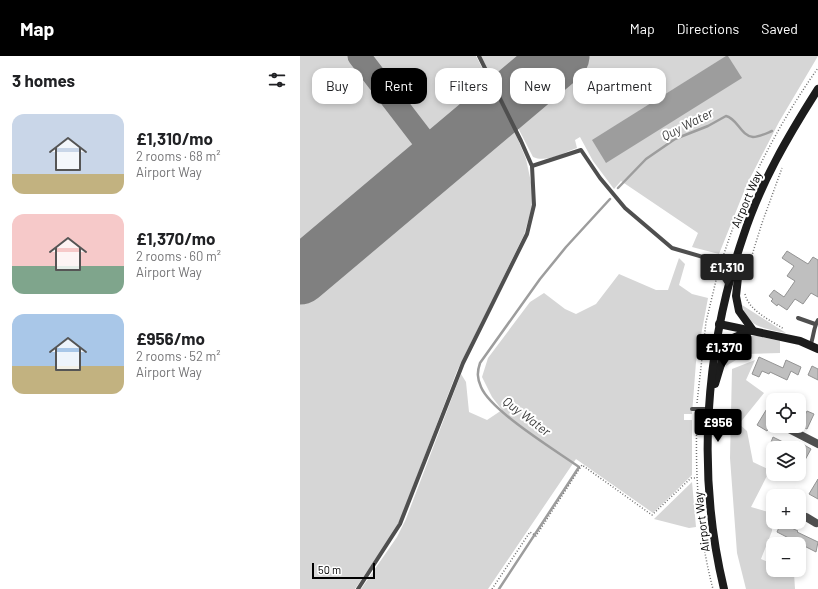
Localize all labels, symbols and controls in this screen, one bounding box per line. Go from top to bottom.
text: Map [20,17,54,40]
text: Map [630,20,655,37]
text: Directions [677,20,739,37]
text: Saved [761,20,798,37]
chip: Buy [312,68,363,104]
chip: Rent [371,68,427,104]
chip: Filters [435,68,502,104]
chip: New [510,68,565,104]
chip: Apartment [573,68,666,104]
icon: filters [266,69,288,91]
text: 3 homes [12,70,75,90]
water label: Quy Water [659,104,716,144]
text: £1,310/mo [136,128,213,148]
icon: home [44,130,92,178]
text: 2 rooms · 68 m² [136,148,220,164]
text: Airport Way [136,164,202,180]
street label: Airport Way [728,168,764,230]
text: £1,370/mo [136,228,215,248]
icon: home [44,230,92,278]
text: 2 rooms · 60 m² [136,248,221,264]
pin: £1,310 [694,254,760,288]
text: £1,310 [709,259,745,275]
text: Airport Way [136,264,202,280]
text: £956/mo [136,328,205,348]
icon: home [44,330,92,378]
pin: £1,370 [691,334,757,368]
text: £1,370 [706,339,742,355]
text: 2 rooms · 52 m² [136,348,221,364]
text: Airport Way [136,364,202,380]
water label: Quy Water [500,393,554,439]
map controls [766,393,806,577]
button: locate [766,393,806,433]
pin: £956 [694,409,742,443]
text: £956 [704,414,732,430]
button: layers [766,441,806,481]
button: + [766,489,806,529]
street label: Airport Way [690,491,712,553]
button: − [766,537,806,577]
scale bar [312,561,375,580]
text: 50 m [318,563,341,576]

